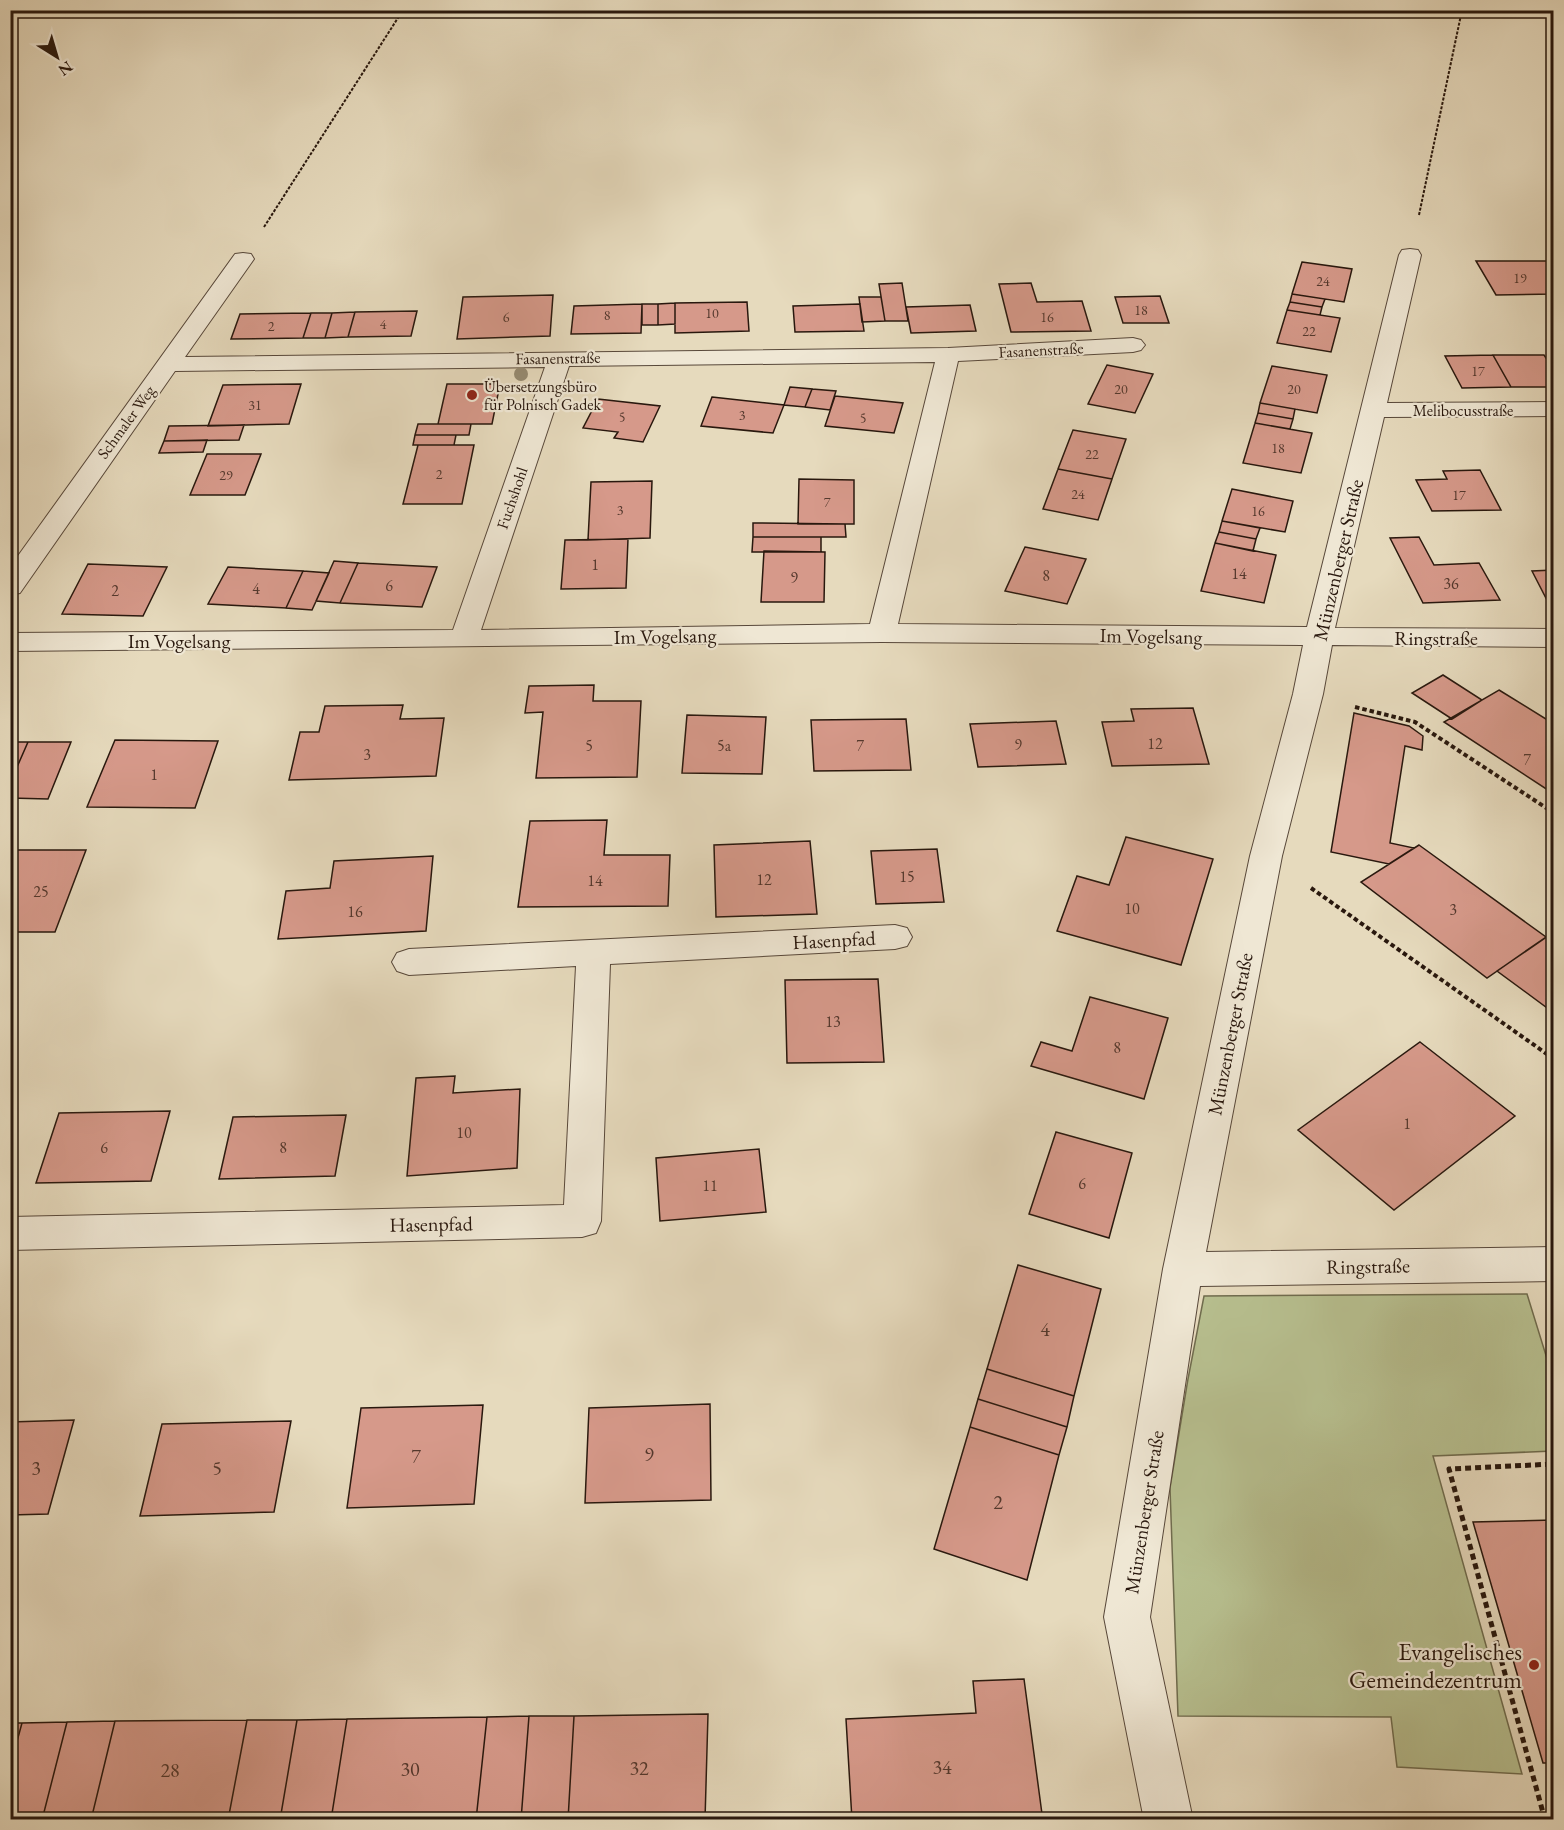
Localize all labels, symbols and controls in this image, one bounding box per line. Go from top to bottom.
north arrow [27,27,87,87]
text: N [54,56,77,81]
house number: 19 [1513,269,1527,287]
house number: 24 [1316,272,1330,290]
house number: 18 [1134,301,1148,319]
house number: 10 [705,304,719,322]
house number: 8 [604,306,611,324]
house number: 6 [503,308,510,326]
house number: 16 [1040,308,1054,326]
house number: 4 [380,315,387,333]
house number: 2 [268,317,275,335]
house number: 22 [1302,322,1316,340]
street label: Fasanenstraße [998,337,1084,363]
street label: Fasanenstraße [515,347,601,369]
house number: 17 [1471,362,1485,380]
place label: Übersetzungsbüro für Polnisch Gadek [484,376,601,415]
street label: Schmaler Weg [92,380,160,463]
house number: 20 [1114,380,1128,398]
house number: 20 [1287,380,1301,398]
marker: Übersetzungsbüro für Polnisch Gadek [465,388,479,402]
house number: 31 [248,396,262,414]
street label: Melibocusstraße [1413,400,1513,421]
house number: 3 [739,406,746,424]
house number: 5 [619,408,625,426]
house number: 5 [860,409,866,427]
house number: 18 [1271,439,1285,457]
house number: 22 [1085,445,1099,463]
street label: Fuchshohl [492,464,532,532]
house number: 2 [436,465,443,483]
house number: 29 [219,466,233,484]
street label: Münzenberger Straße [1307,476,1369,643]
house number: 24 [1071,485,1085,503]
house number: 17 [1452,486,1466,504]
house number: 7 [824,493,831,511]
house number: 3 [617,501,624,519]
house number: 16 [1251,502,1265,520]
house number: 1 [591,554,599,575]
house number: 14 [1231,563,1247,584]
house number: 8 [1042,565,1050,586]
house number: 9 [790,567,798,588]
house number: 36 [1443,573,1459,594]
house number: 6 [385,575,393,596]
house number: 4 [252,578,260,599]
house number: 2 [111,580,119,601]
street label: Im Vogelsang [613,622,717,650]
street label: Im Vogelsang [1099,622,1203,650]
street label: Ringstraße [1394,625,1478,651]
street label: Im Vogelsang [128,628,231,654]
house number: 12 [1147,733,1163,754]
house number: 9 [1014,734,1022,755]
house number: 5 [585,735,593,756]
house number: 5a [717,735,732,756]
house number: 7 [856,735,864,756]
house number: 3 [363,744,371,765]
house number: 7 [1523,749,1531,770]
house number: 1 [150,764,158,785]
house number: 15 [899,866,915,887]
house number: 12 [756,869,772,890]
house number: 14 [587,870,603,891]
house number: 25 [33,881,49,902]
house number: 10 [1124,898,1140,919]
house number: 3 [1449,899,1457,920]
house number: 16 [347,901,363,922]
street label: Hasenpfad [792,925,877,955]
street label: Münzenberger Straße [1201,950,1259,1118]
house number: 13 [825,1011,841,1032]
house number: 8 [1113,1037,1121,1058]
house number: 1 [1403,1113,1411,1134]
house number: 10 [456,1122,472,1143]
house number: 6 [100,1137,108,1158]
house number: 8 [279,1137,287,1158]
house number: 6 [1078,1173,1086,1194]
house number: 11 [702,1175,718,1196]
street label: Hasenpfad [389,1210,474,1238]
street label: Ringstraße [1326,1252,1410,1280]
house number: 4 [1040,1316,1050,1342]
street label: Münzenberger Straße [1118,1428,1170,1596]
house number: 9 [644,1441,654,1467]
house number: 7 [411,1443,421,1469]
house number: 3 [31,1455,41,1481]
house number: 5 [212,1455,222,1481]
house number: 2 [993,1489,1003,1515]
place label: Evangelisches Gemeindezentrum [1349,1636,1522,1695]
marker: Evangelisches Gemeindezentrum [1527,1658,1541,1672]
house number: 34 [932,1754,952,1780]
house number: 32 [629,1755,649,1781]
house number: 30 [400,1756,420,1782]
house number: 28 [160,1757,180,1783]

